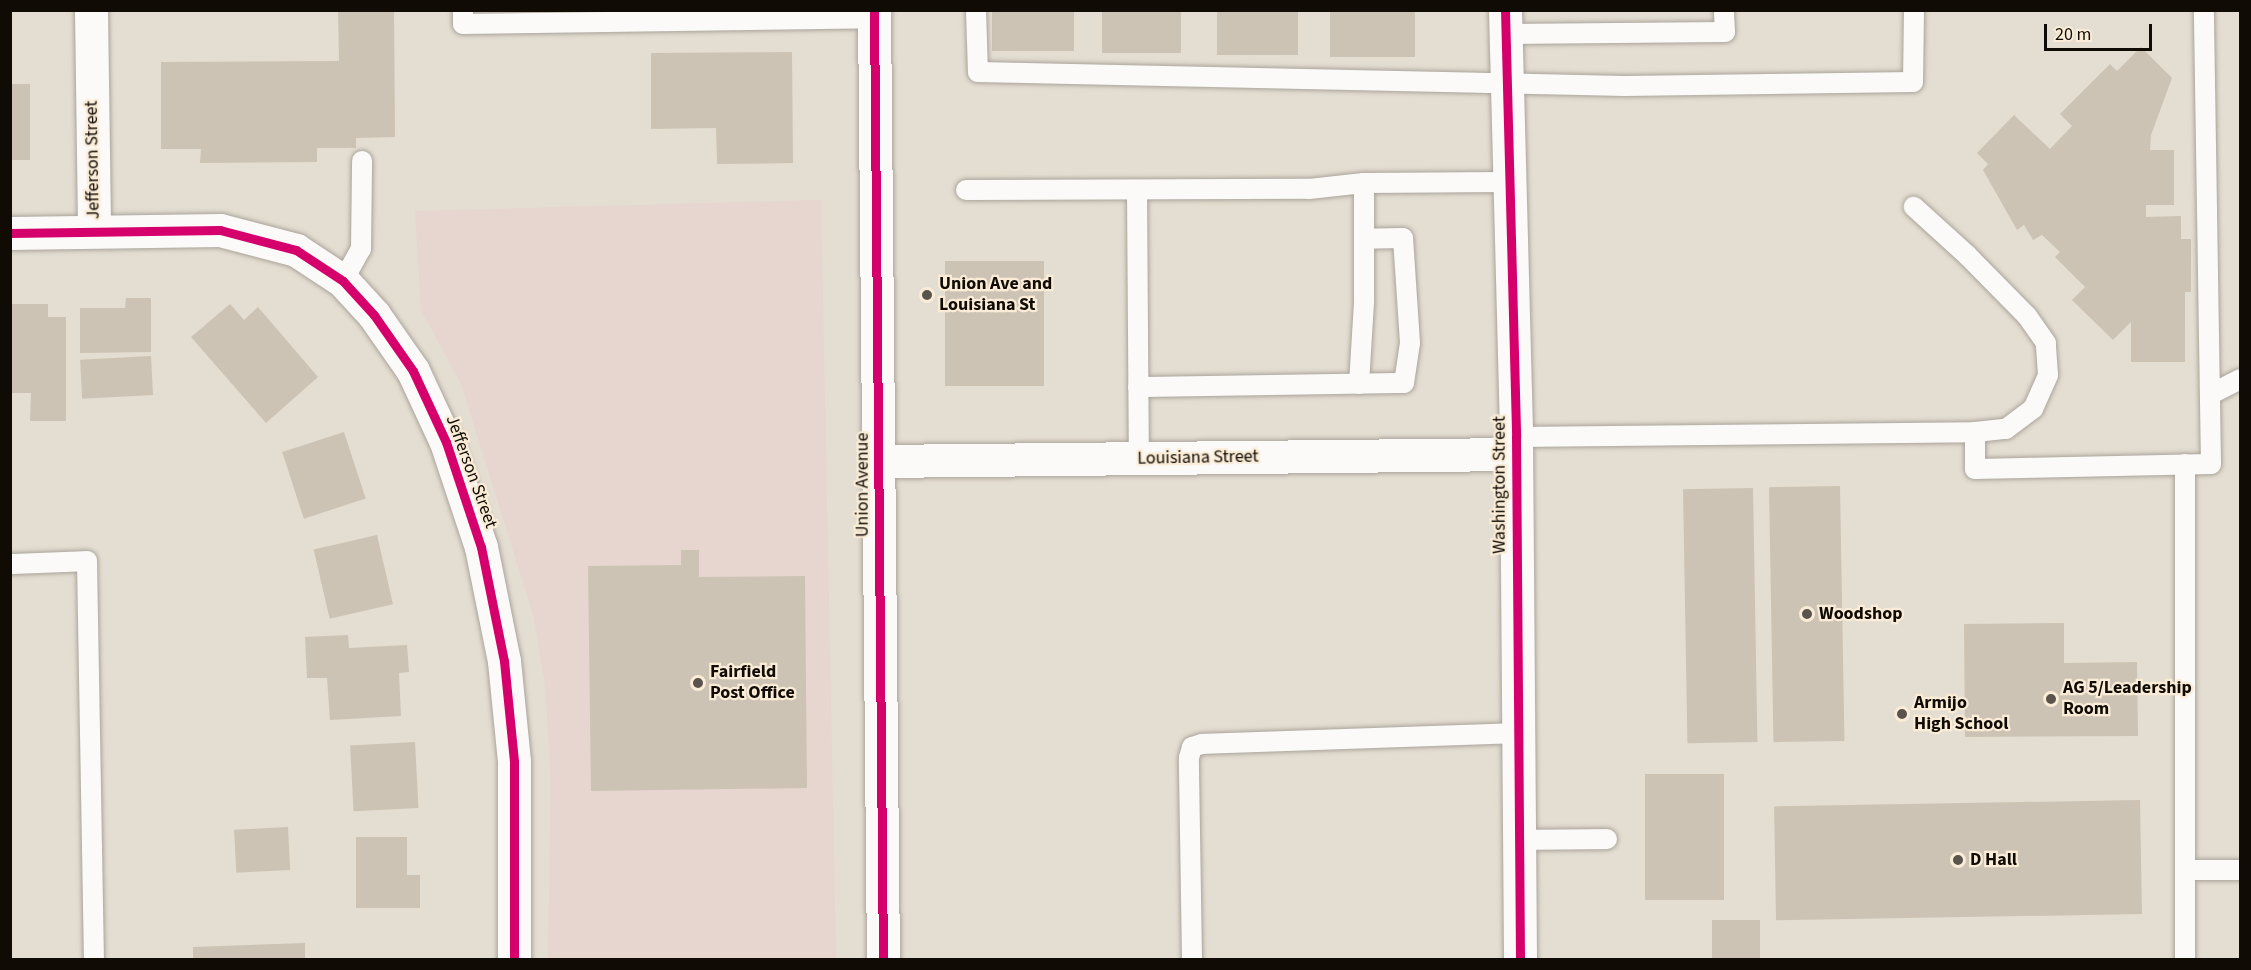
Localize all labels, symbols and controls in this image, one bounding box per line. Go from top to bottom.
scale bar [2047,12,2155,50]
text: 20 m [2055,22,2091,47]
street label: Jefferson Street [81,100,105,220]
place label: Union Ave and Louisiana St [939,274,1052,316]
marker: Union Ave and Louisiana St [920,288,934,302]
street label: Jefferson Street [441,413,501,531]
street label: Washington Street [1489,416,1511,554]
street label: Union Avenue [852,433,874,537]
street label: Louisiana Street [1137,446,1259,470]
place label: Woodshop [1819,603,1902,625]
marker: Woodshop [1800,607,1814,621]
place label: Fairfield Post Office [710,662,795,704]
marker: Fairfield Post Office [691,676,705,690]
place label: AG 5/Leadership Room [2063,678,2192,720]
marker: AG 5/Leadership Room [2044,692,2058,706]
place label: Armijo High School [1914,693,2008,736]
marker: Armijo High School [1895,707,1909,721]
place label: D Hall [1970,849,2017,871]
marker: D Hall [1951,853,1965,867]

